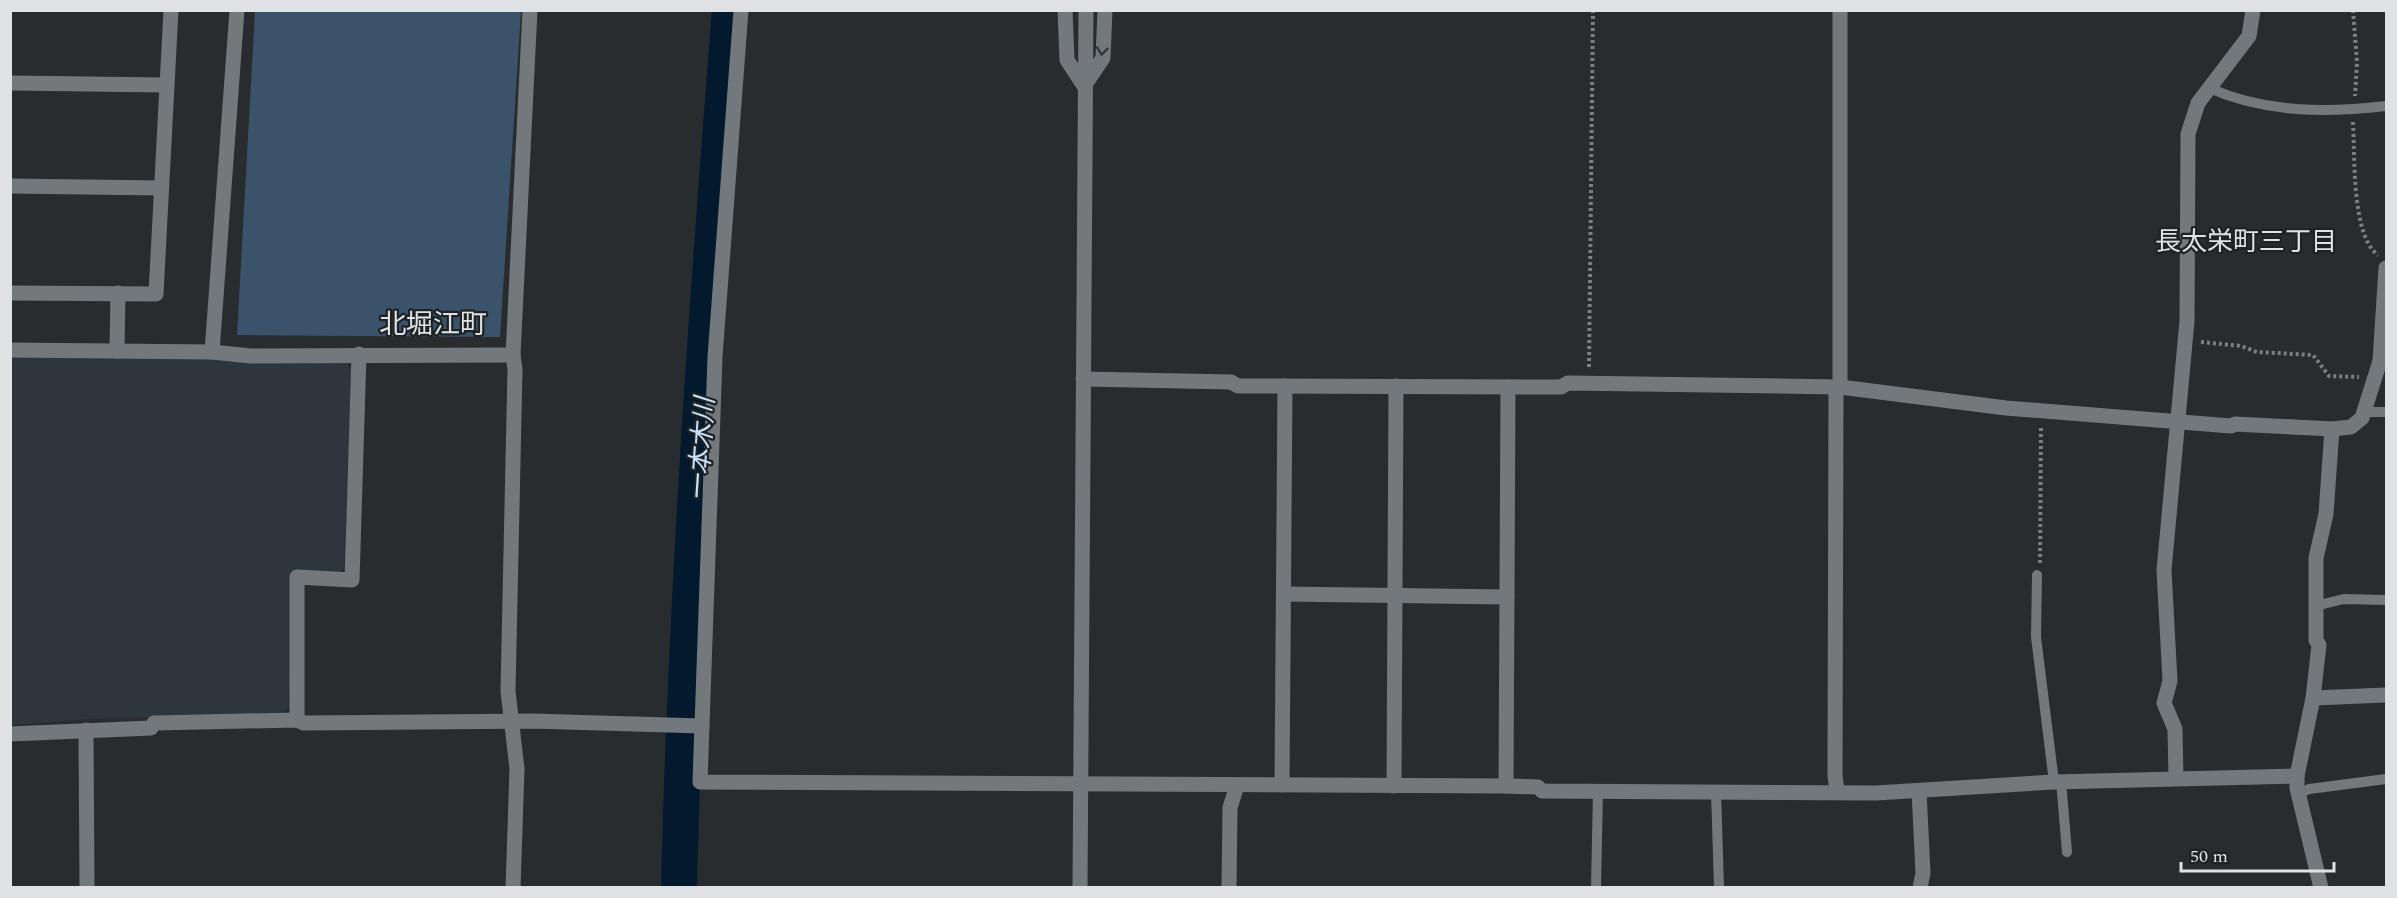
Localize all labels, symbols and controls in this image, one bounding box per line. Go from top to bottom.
one-way arrow [1097,46,1109,56]
district label: 長太栄町三丁目 [2155,222,2337,262]
district label: 北堀江町 [379,304,487,346]
water label: 一本木川 [678,393,726,502]
scale bar [2181,835,2334,873]
text: 50 m [2190,843,2228,870]

